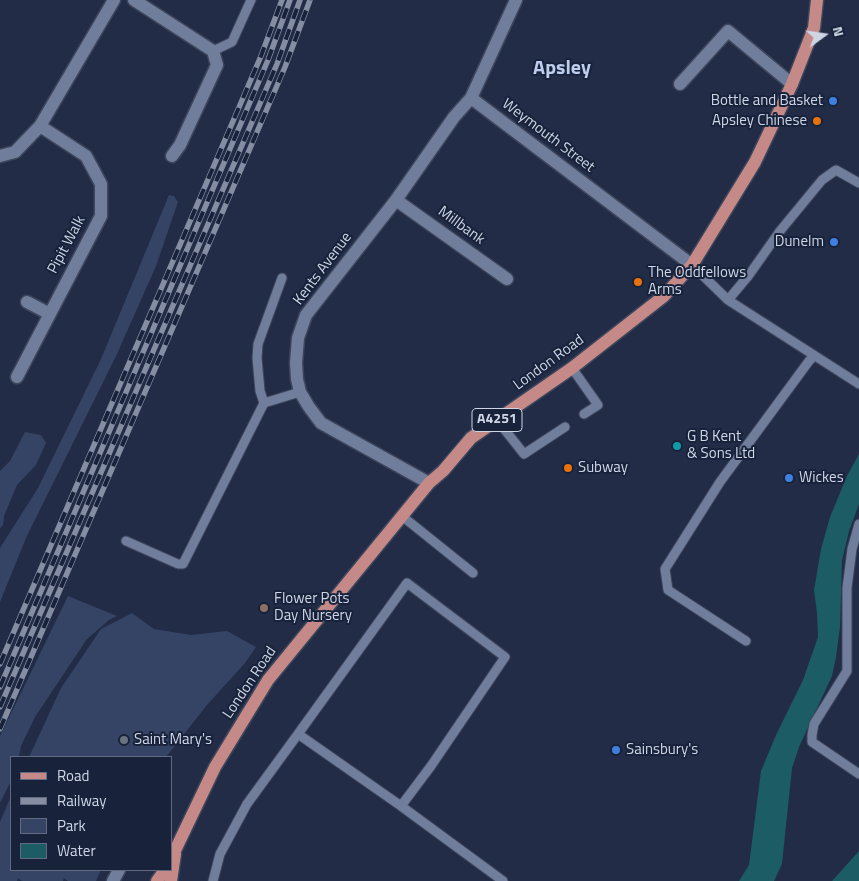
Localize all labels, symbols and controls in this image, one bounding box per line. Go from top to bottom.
north arrow [799,10,849,60]
text: N [828,24,850,38]
district label: Apsley [533,57,591,81]
place label: Bottle and Basket [711,92,823,110]
street label: Weymouth Street [498,95,598,177]
marker: Bottle and Basket [827,95,839,107]
place label: Apsley Chinese [712,112,807,130]
marker: Apsley Chinese [811,115,823,127]
street label: Millbank [434,203,488,249]
street label: Pipit Walk [44,213,90,277]
street label: Kents Avenue [290,229,356,309]
place label: Dunelm [775,233,824,251]
marker: Dunelm [828,236,840,248]
place label: The Oddfellows Arms [648,264,746,299]
marker: The Oddfellows Arms [632,276,644,288]
street label: London Road [510,331,588,395]
road number: A4251 [472,408,522,432]
place label: G B Kent & Sons Ltd [687,428,755,463]
marker: G B Kent & Sons Ltd [671,440,683,452]
place label: Subway [578,459,628,477]
marker: Subway [562,462,574,474]
place label: Wickes [799,469,844,487]
marker: Wickes [783,472,795,484]
place label: Flower Pots Day Nursery [274,590,352,625]
marker: Flower Pots Day Nursery [258,602,270,614]
street label: London Road [219,644,281,722]
place label: Saint Mary's [134,731,212,749]
marker: Saint Mary's [118,734,130,746]
place label: Sainsbury's [626,741,698,759]
marker: Sainsbury's [610,744,622,756]
legend [10,756,172,871]
text: Road [57,764,89,787]
text: Railway [57,789,107,812]
text: Park [57,814,86,837]
text: Water [57,839,96,862]

